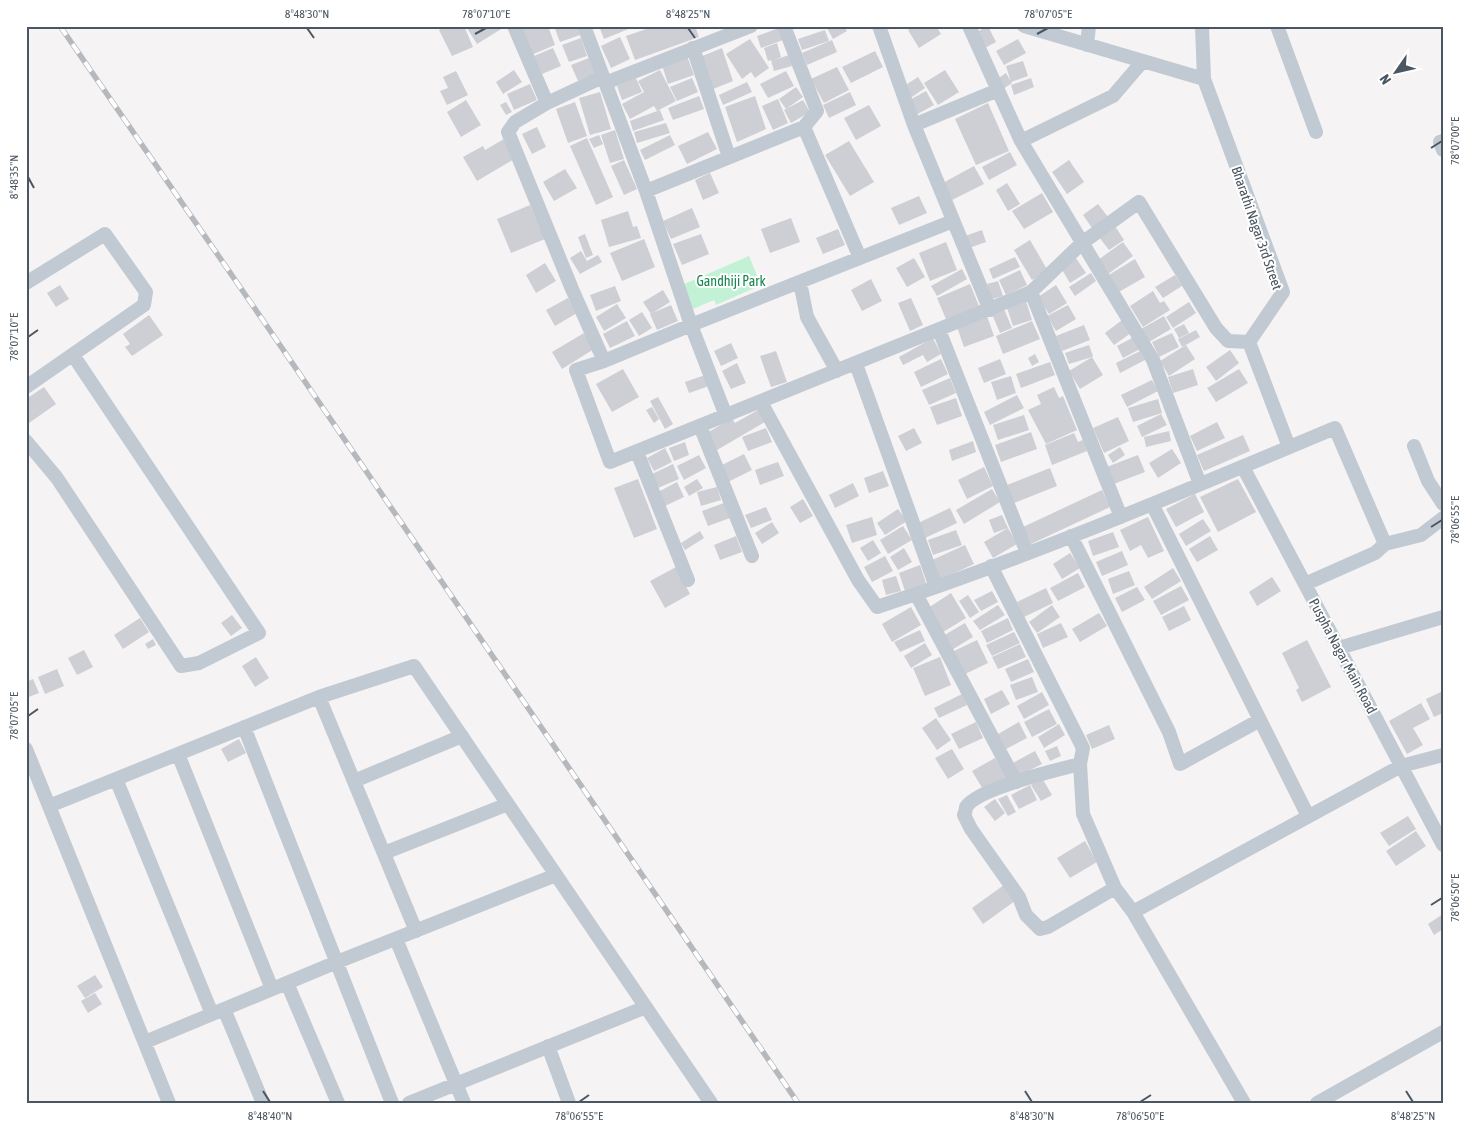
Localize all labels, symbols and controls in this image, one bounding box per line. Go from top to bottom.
text: 8°48'30"N [285,7,329,21]
text: 78°07'10"E [462,7,510,21]
text: 8°48'25"N [666,7,710,21]
text: 78°07'05"E [1024,7,1072,21]
north arrow [1372,48,1422,98]
text: N [1376,71,1394,87]
text: 78°07'00"E [1448,117,1462,165]
text: 8°48'35"N [7,155,21,199]
street label: Bharathi Nagar 3rd Street [1228,164,1286,292]
park label: Gandhiji Park [696,273,766,289]
text: 78°07'10"E [7,313,21,361]
text: 78°06'55"E [1448,496,1462,544]
street label: Puspha Nagar Main Road [1306,596,1380,716]
text: 78°07'05"E [7,692,21,740]
text: 78°06'50"E [1448,874,1462,922]
text: 8°48'40"N [248,1109,292,1123]
text: 78°06'55"E [555,1109,603,1123]
text: 8°48'30"N [1010,1109,1054,1123]
text: 78°06'50"E [1116,1109,1164,1123]
text: 8°48'25"N [1391,1109,1435,1123]

